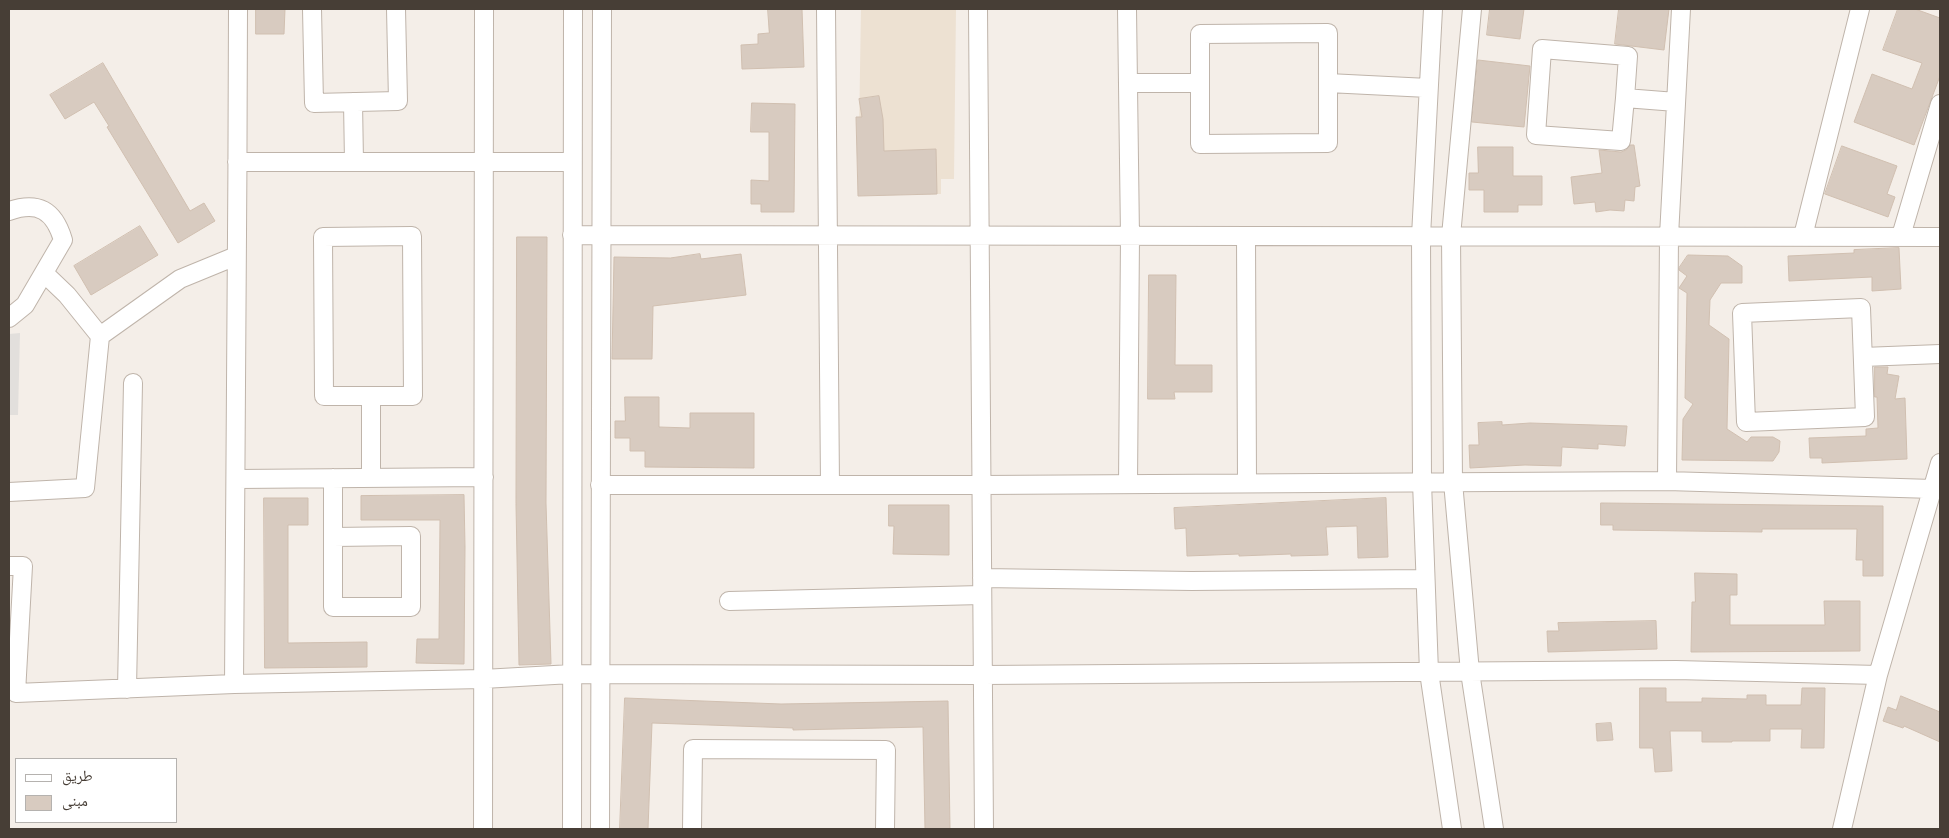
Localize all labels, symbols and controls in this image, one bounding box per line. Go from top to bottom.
legend [15,758,178,823]
text: طريق [62,767,93,785]
text: مبنى [62,792,88,810]

